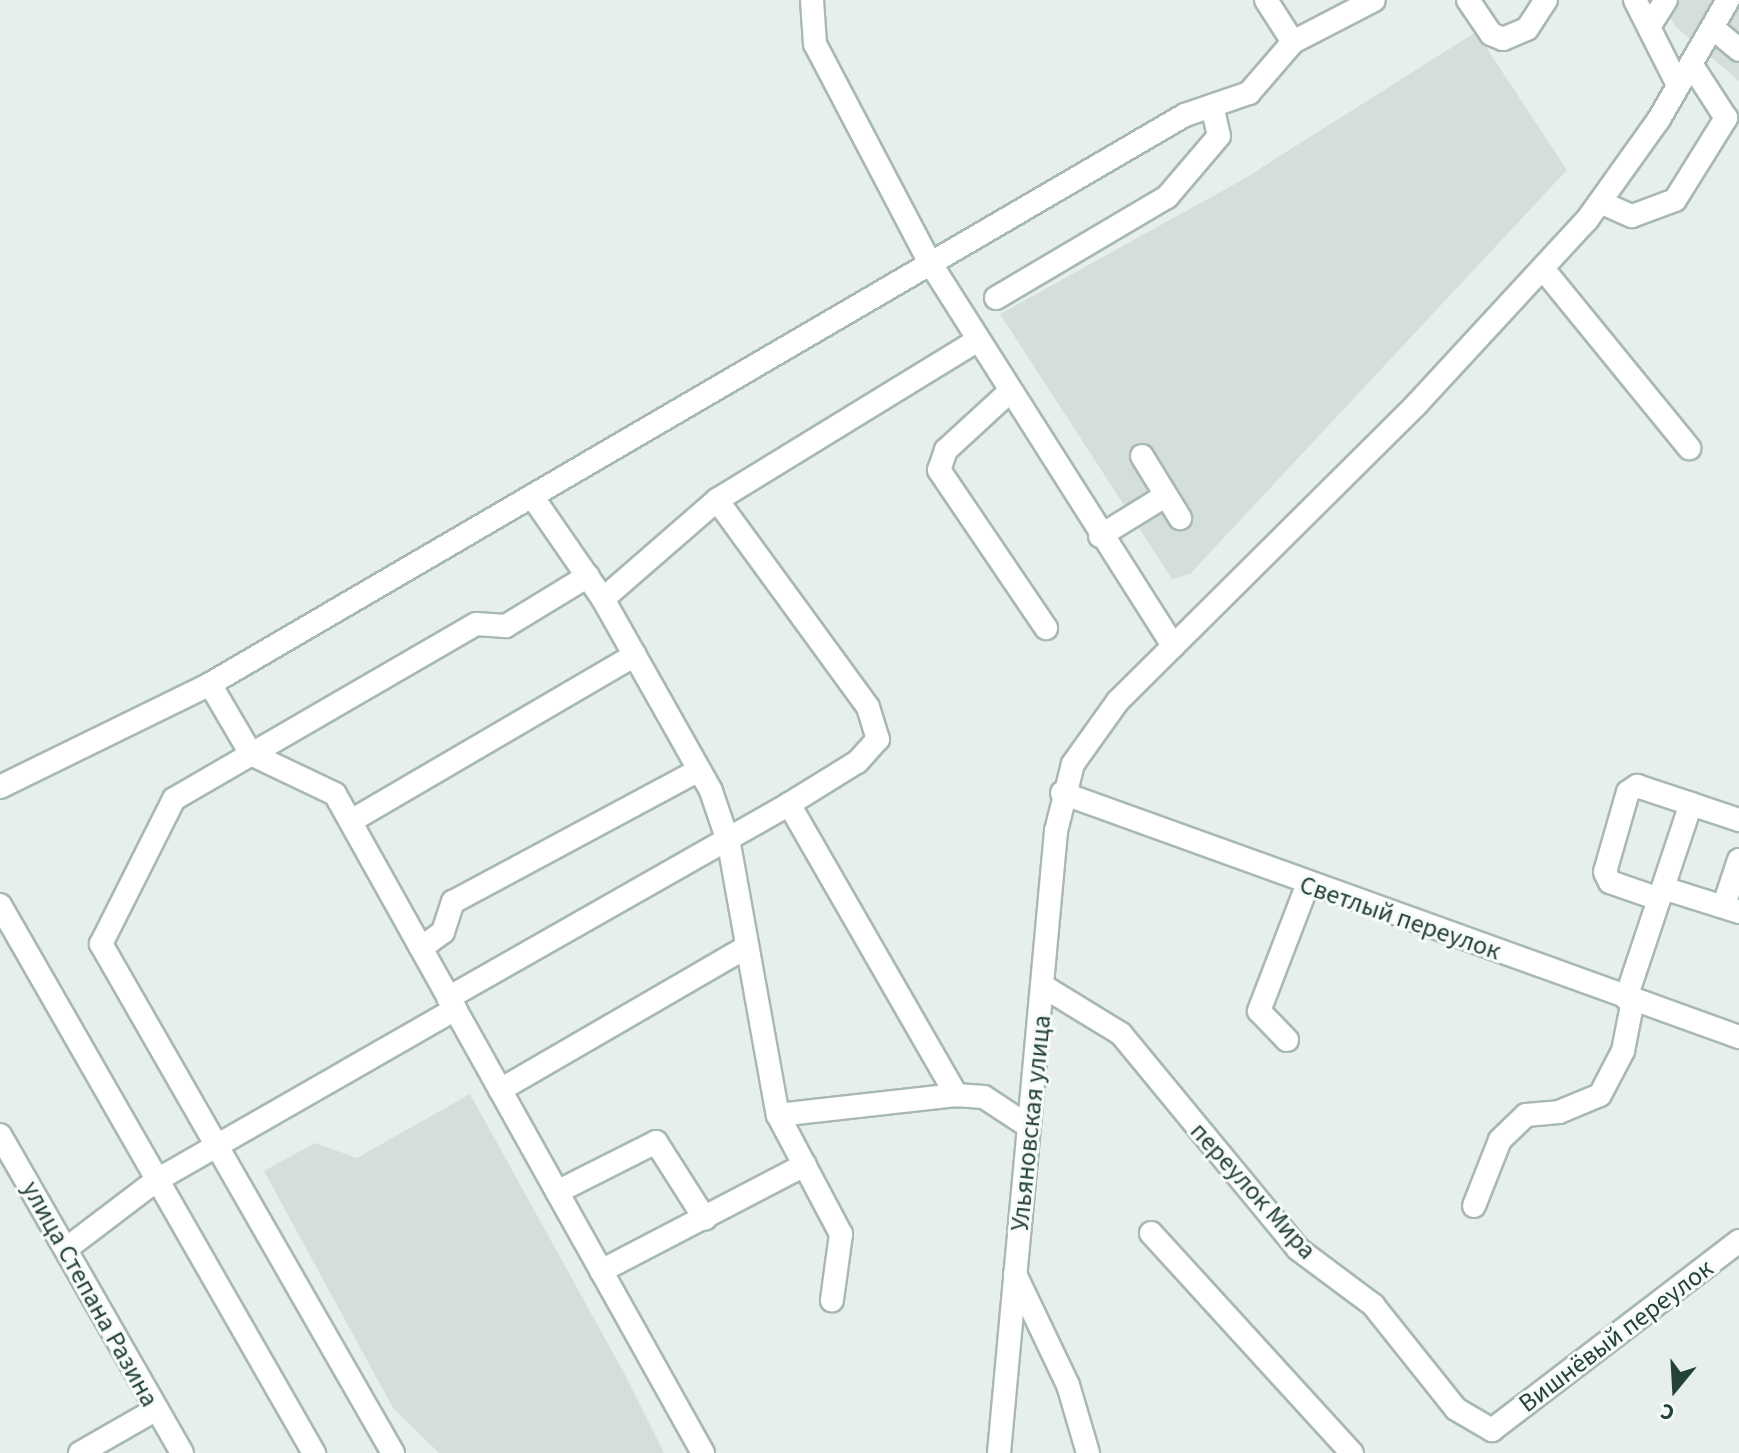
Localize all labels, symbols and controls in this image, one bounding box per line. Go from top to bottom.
street label: Светлый переулок [1296,869,1504,967]
street label: Ульяновская улица [1004,1013,1058,1233]
street label: переулок Мира [1183,1116,1323,1266]
street label: улица Степана Разина [15,1176,165,1412]
street label: Вишнёвый переулок [1513,1253,1719,1419]
north arrow [1635,1349,1715,1429]
text: С [1657,1395,1679,1429]

